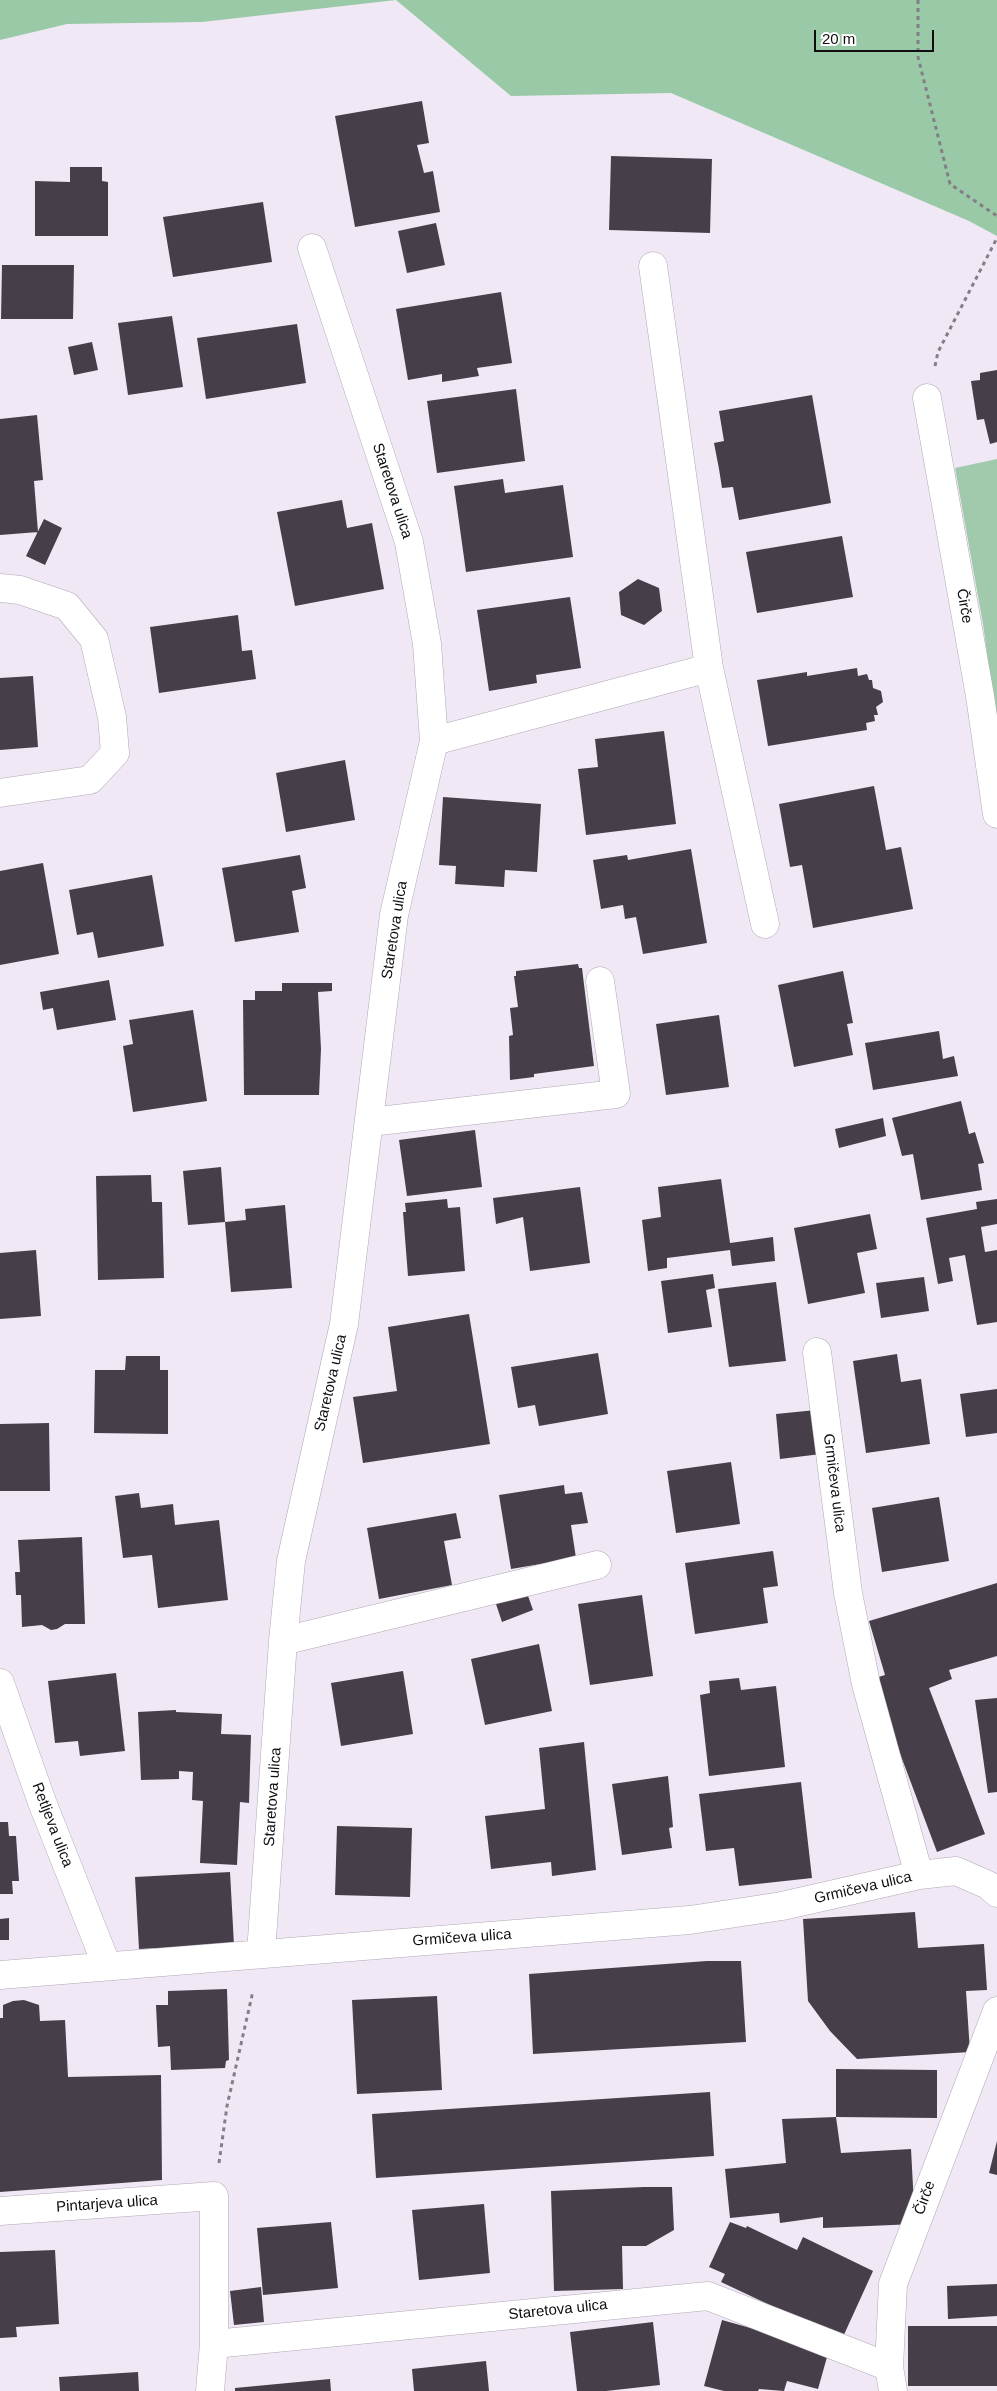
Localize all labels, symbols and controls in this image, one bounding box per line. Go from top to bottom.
scale bar [817,20,937,52]
text: 20 m [822,30,855,47]
street label: Staretova ulica [368,441,416,541]
street label: Čirče [952,587,976,625]
street label: Staretova ulica [378,880,412,980]
street label: Staretova ulica [311,1333,351,1433]
street label: Grmičeva ulica [819,1433,849,1533]
street label: Staretova ulica [261,1747,285,1847]
street label: Retljeva ulica [28,1780,76,1870]
street label: Grmičeva ulica [813,1868,913,1908]
street label: Grmičeva ulica [412,1926,512,1950]
street label: Čirče [911,2178,939,2218]
street label: Pintarjeva ulica [56,2191,158,2217]
street label: Staretova ulica [508,2296,608,2324]

